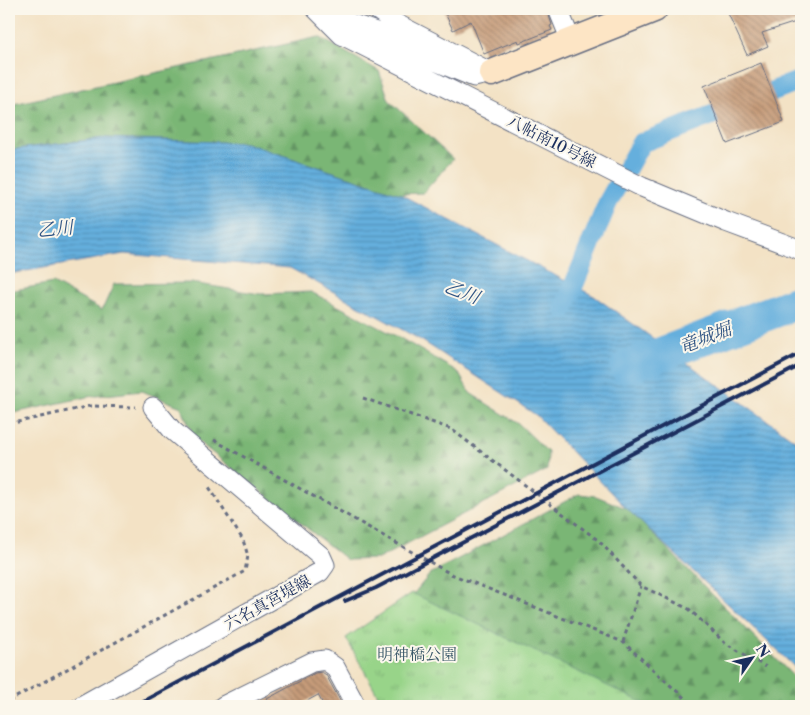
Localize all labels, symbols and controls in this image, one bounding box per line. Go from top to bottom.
street label: 八帖南10号線 [504,110,600,172]
water label: 乙川 [36,216,76,242]
water label: 乙川 [441,275,485,309]
water label: 竜城堀 [676,317,737,358]
street label: 六名真宮堤線 [220,570,314,634]
north arrow [728,632,778,682]
text: N [752,641,774,661]
park label: 明神橋公園 [377,644,457,664]

